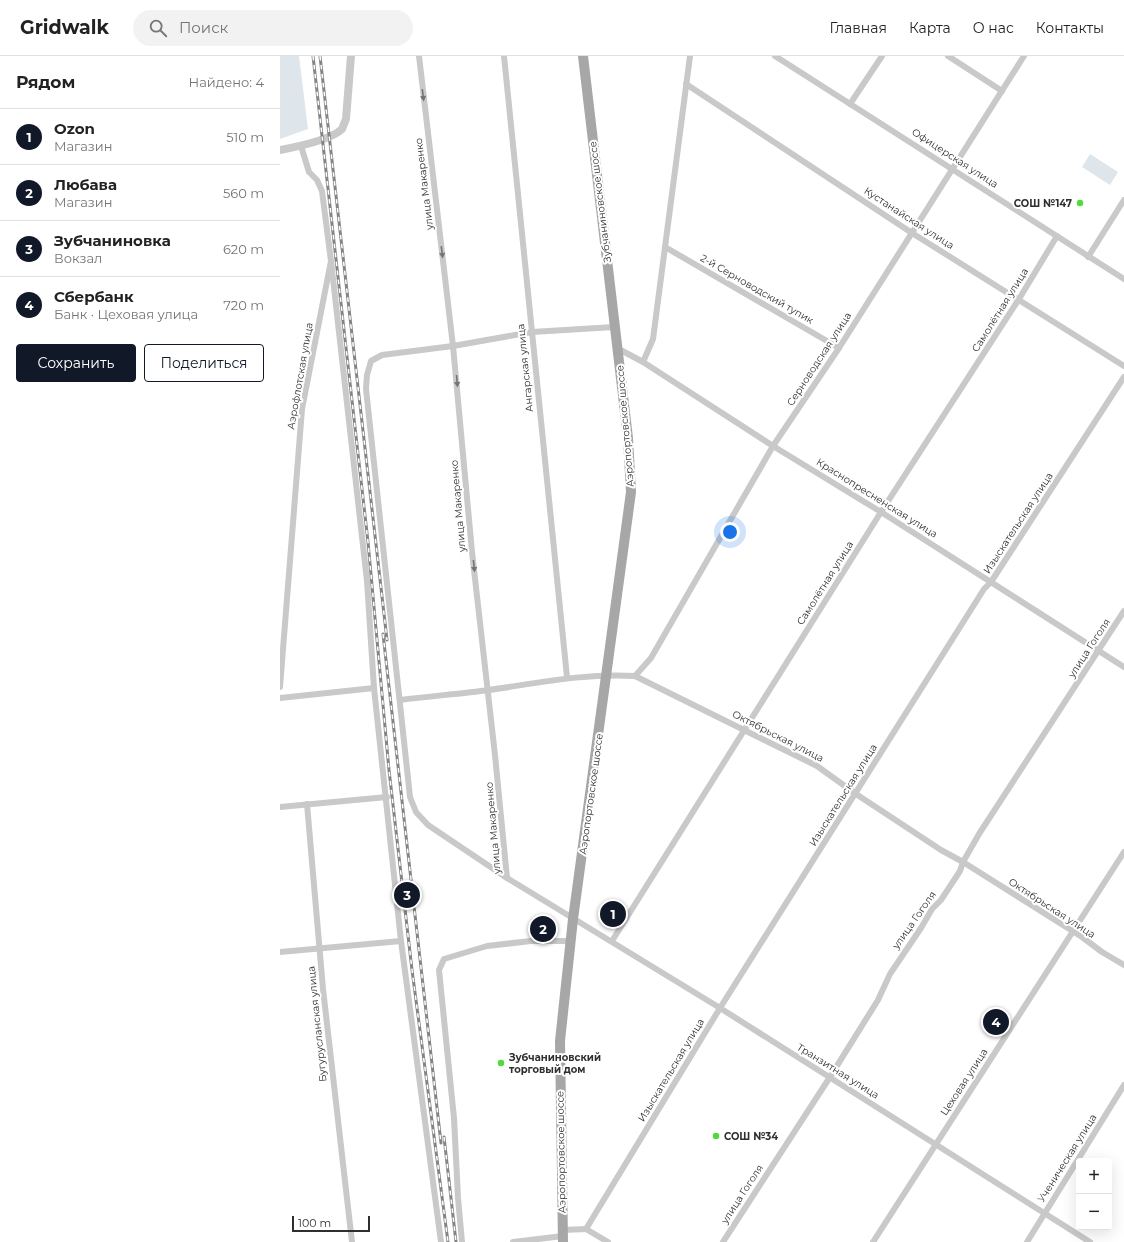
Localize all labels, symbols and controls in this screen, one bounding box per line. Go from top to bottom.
search box [133,10,413,46]
text: Gridwalk [20,16,109,39]
icon: search [147,17,169,39]
text: Поиск [179,18,228,37]
text: Главная [829,19,887,37]
text: Карта [909,19,951,37]
text: О нас [973,19,1014,37]
text: Контакты [1036,19,1104,37]
text: Рядом [16,72,75,92]
text: Найдено: 4 [189,74,264,90]
one-way arrow [420,89,427,101]
text: Ozon [54,119,95,138]
street label: Офицерская улица [909,125,1001,191]
text: 1 [26,129,32,145]
text: 510 m [226,129,264,145]
street label: улица Макаренко [412,137,436,232]
text: Магазин [54,138,113,154]
street label: Зубчаниновское шоссе [586,141,614,263]
text: Любава [54,175,117,194]
street label: Кустанайская улица [862,184,956,252]
text: 2 [25,185,33,201]
text: 560 m [223,185,264,201]
text: Магазин [54,194,113,210]
place label: СОШ №147 [1014,197,1072,210]
marker: СОШ №147 [1075,198,1085,208]
text: Зубчаниновка [54,231,171,250]
text: 3 [25,241,33,257]
text: 620 m [223,241,264,257]
one-way arrow [439,246,445,258]
text: Вокзал [54,250,102,266]
street label: 2-й Серноводский тупик [698,251,816,327]
street label: Самолётная улица [969,266,1031,354]
text: Сбербанк [54,287,134,306]
text: 4 [25,297,33,313]
text: 720 m [223,297,264,313]
text: Банк · Цеховая улица [54,306,198,322]
street label: Серноводская улица [784,310,854,408]
street label: Аэрофлотская улица [284,322,316,430]
street label: Ангарская улица [514,323,536,413]
button: Сохранить [16,344,136,382]
button: Поделиться [144,344,264,382]
street label: Аэропортовское шоссе [613,364,637,488]
one-way arrow [453,375,460,387]
street label: Краснопресненская улица [814,455,940,541]
street label: улица Макаренко [447,459,469,554]
street label: Изыскательская улица [980,470,1056,576]
your location [720,522,740,542]
street label: Самолётная улица [794,539,856,627]
one-way arrow [471,560,477,572]
street label: улица Гоголя [1064,616,1113,681]
street label: Октябрьская улица [730,707,826,765]
street label: Аэропортовское шоссе [576,732,606,856]
street label: Изыскательская улица [806,741,880,849]
street label: улица Макаренко [482,781,504,876]
street label: Октябрьская улица [1006,875,1098,941]
pin: 3 [394,880,420,910]
street label: улица Гоголя [889,888,939,952]
pin: 1 [600,899,626,929]
pin: 2 [530,914,556,944]
street label: Бугурусланская улица [304,965,330,1083]
pin: 4 [983,1007,1009,1037]
street label: Изыскательская улица [635,1016,707,1124]
street label: Транзитная улица [794,1040,882,1102]
street label: Цеховая улица [937,1046,991,1118]
place label: Зубчаниновский торговый дом [508,1051,601,1076]
marker: Зубчаниновский торговый дом [496,1058,506,1068]
street label: Аэропортовское шоссе [553,1091,569,1213]
street label: Ученическая улица [1035,1112,1099,1204]
place label: СОШ №34 [724,1130,778,1143]
marker: СОШ №34 [711,1131,721,1141]
map controls [1076,1158,1112,1230]
button: + [1076,1158,1112,1194]
street label: улица Гоголя [717,1162,766,1227]
button: − [1076,1194,1112,1230]
scale bar [292,1214,370,1233]
text: 100 m [298,1216,331,1230]

